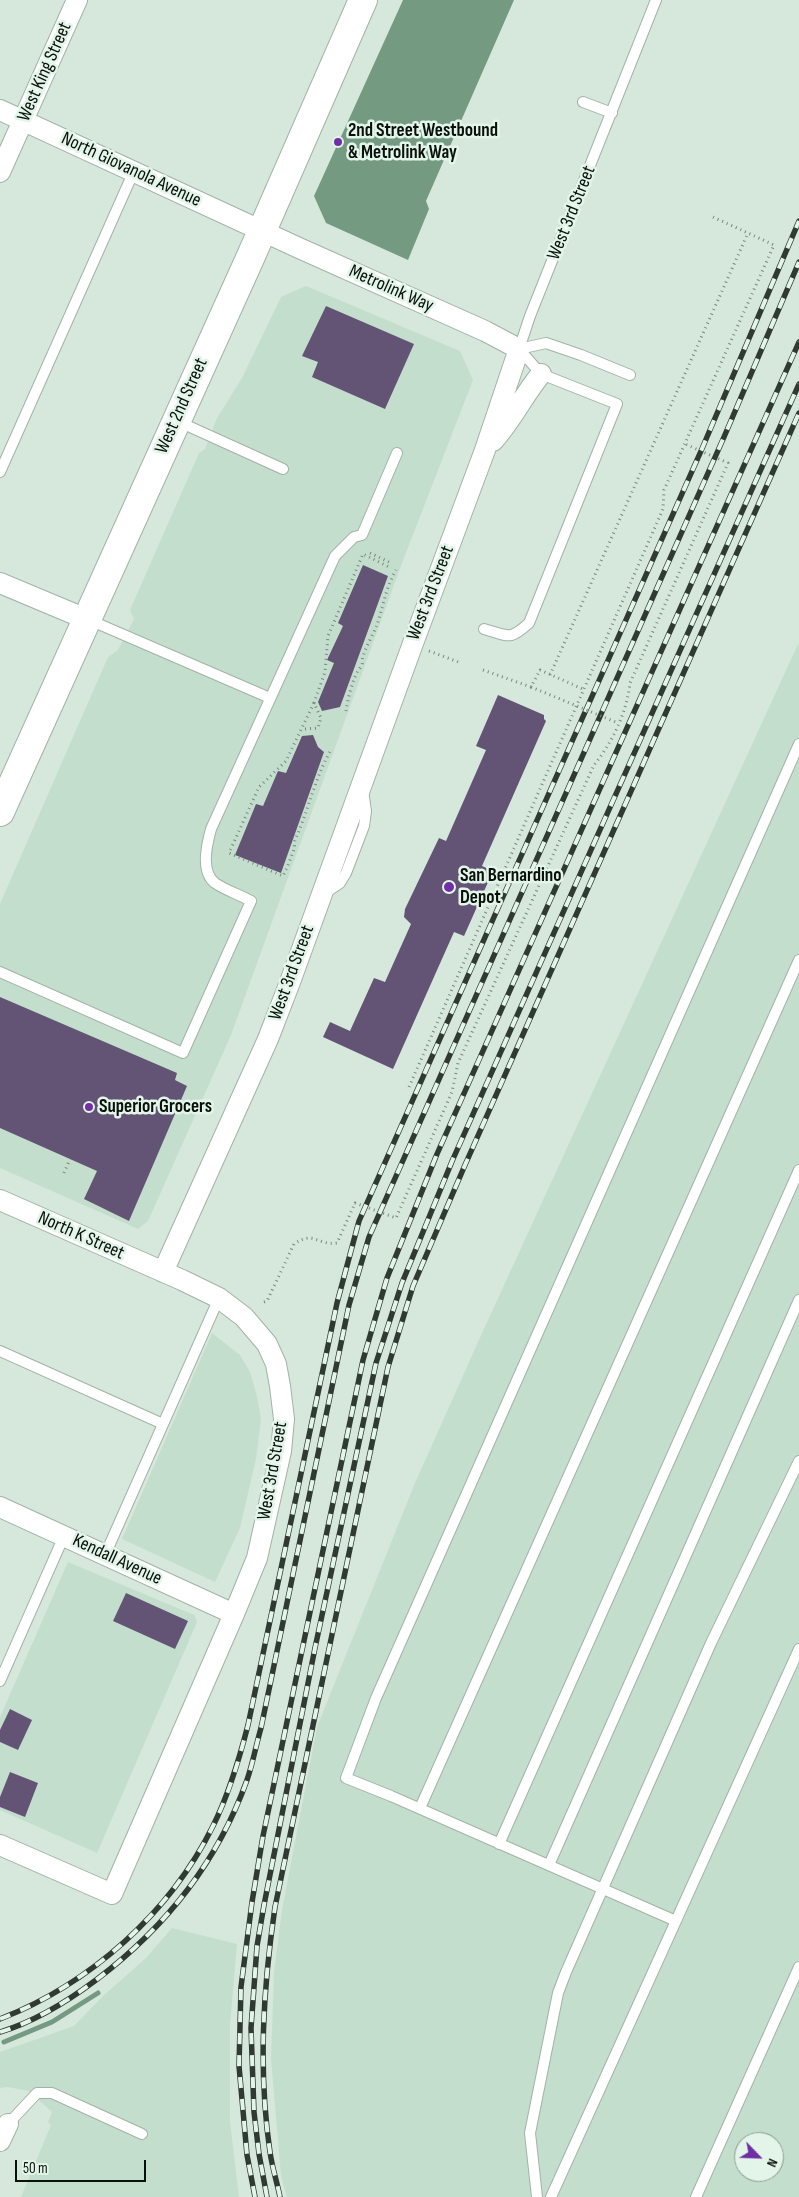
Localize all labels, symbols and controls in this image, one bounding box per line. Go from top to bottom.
street label: West King Street [13,19,77,125]
place label: 2nd Street Westbound & Metrolink Way [348,120,498,164]
street label: North Giovanola Avenue [57,128,205,212]
marker: 2nd Street Westbound & Metrolink Way [332,136,344,148]
street label: West 3rd Street [543,163,601,263]
street label: Metrolink Way [345,260,437,318]
street label: West 2nd Street [151,355,213,457]
street label: West 3rd Street [403,542,459,644]
place label: San Bernardino Depot [460,865,562,909]
marker: San Bernardino Depot [442,880,456,894]
street label: West 3rd Street [264,922,320,1024]
place label: Superior Grocers [99,1096,212,1118]
marker: Superior Grocers [83,1101,95,1113]
street label: North K Street [34,1207,128,1265]
street label: West 3rd Street [253,1420,293,1522]
street label: Kendall Avenue [69,1529,165,1591]
north arrow [734,2132,784,2182]
scale bar [18,2150,149,2182]
text: N [763,2156,782,2170]
text: 50 m [23,2159,48,2178]

